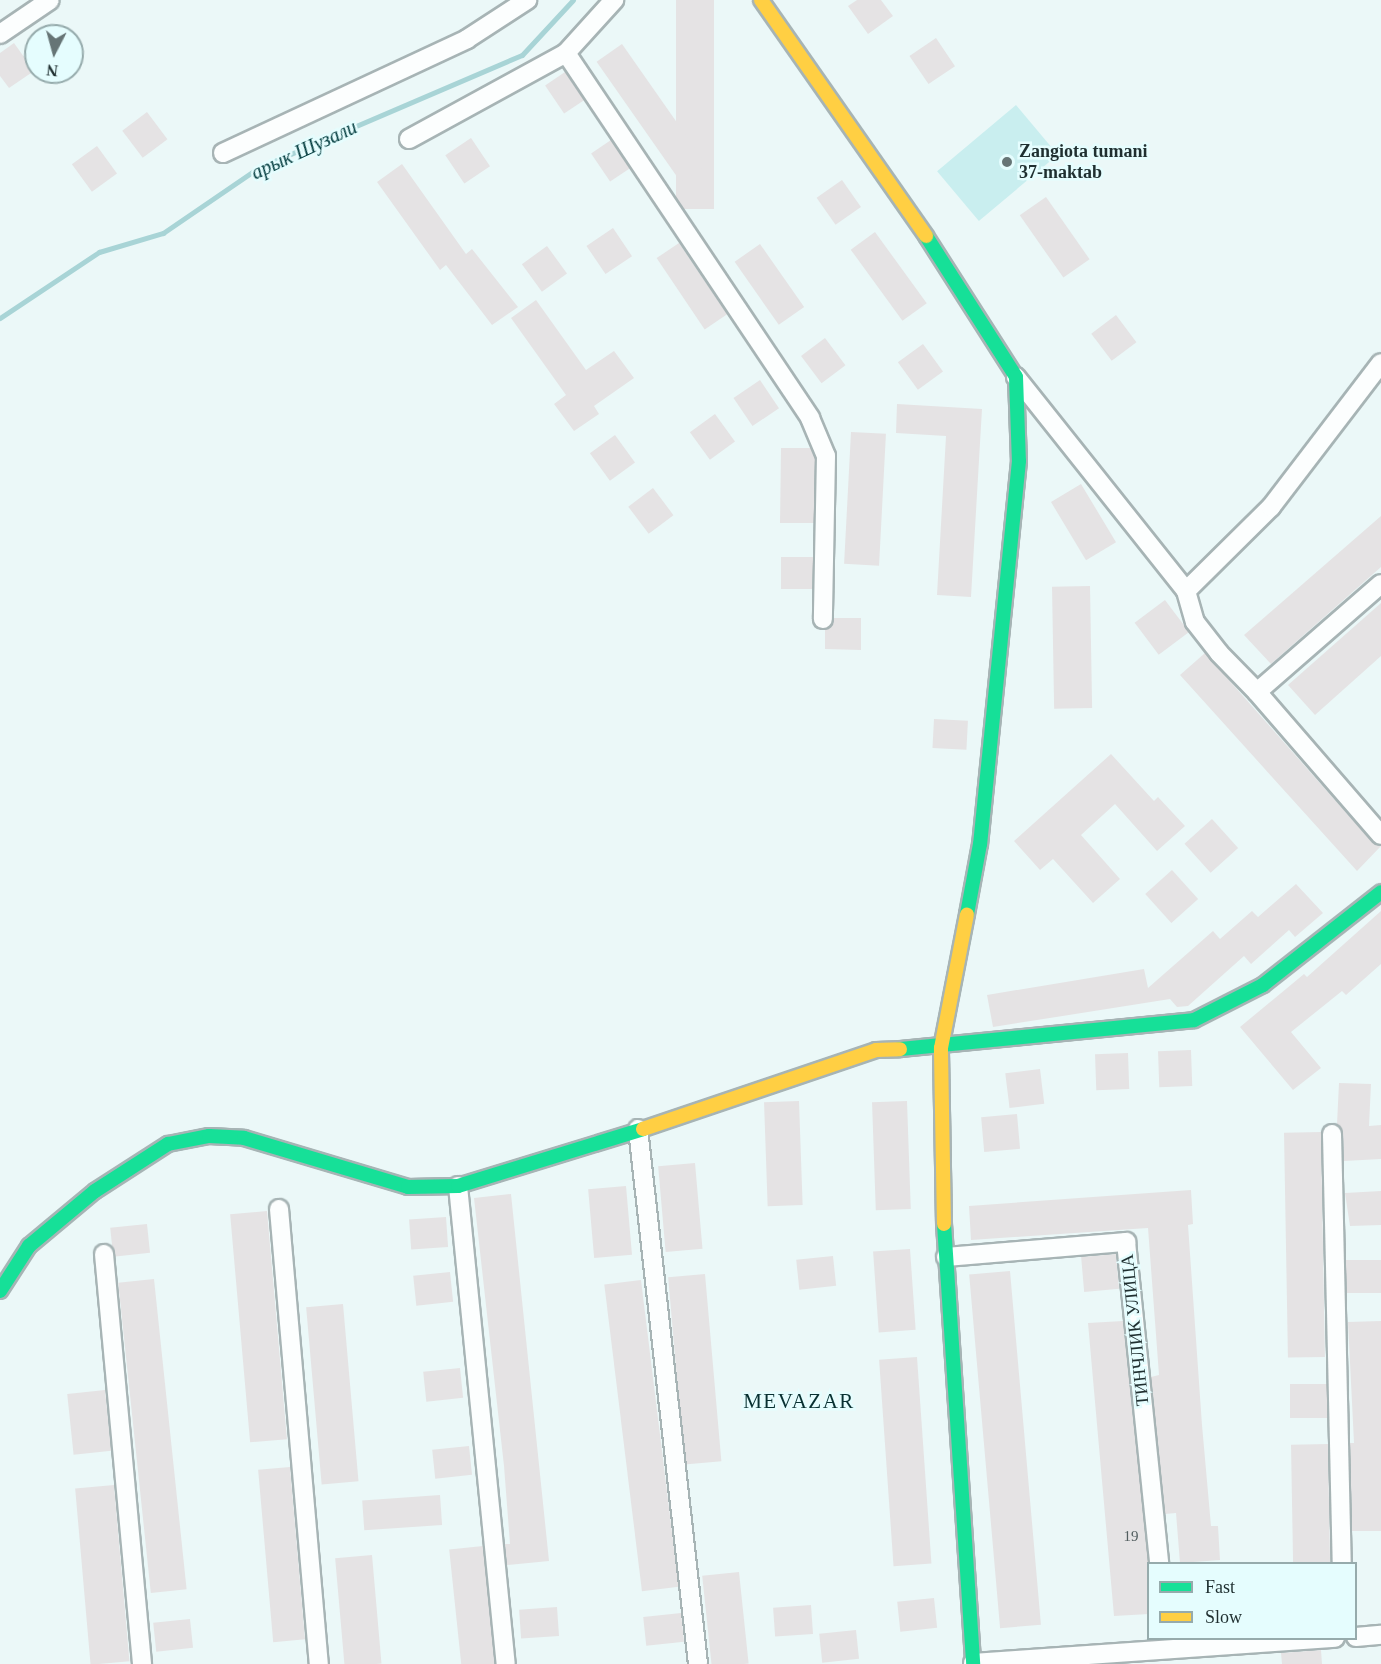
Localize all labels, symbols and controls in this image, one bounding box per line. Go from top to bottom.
north arrow [24,24,84,84]
text: N [46,61,59,79]
water label: арык Шузали [247,115,361,185]
place label: Zangiota tumani 37-maktab [1019,141,1148,184]
marker: Zangiota tumani 37-maktab [1000,155,1014,169]
street label: ТИНЧЛИК УЛИЦА [1116,1253,1154,1407]
district label: MEVAZAR [743,1388,855,1414]
house number: 19 [1124,1528,1138,1546]
legend [1147,1562,1357,1640]
text: Fast [1205,1577,1235,1597]
text: Slow [1205,1607,1242,1627]

